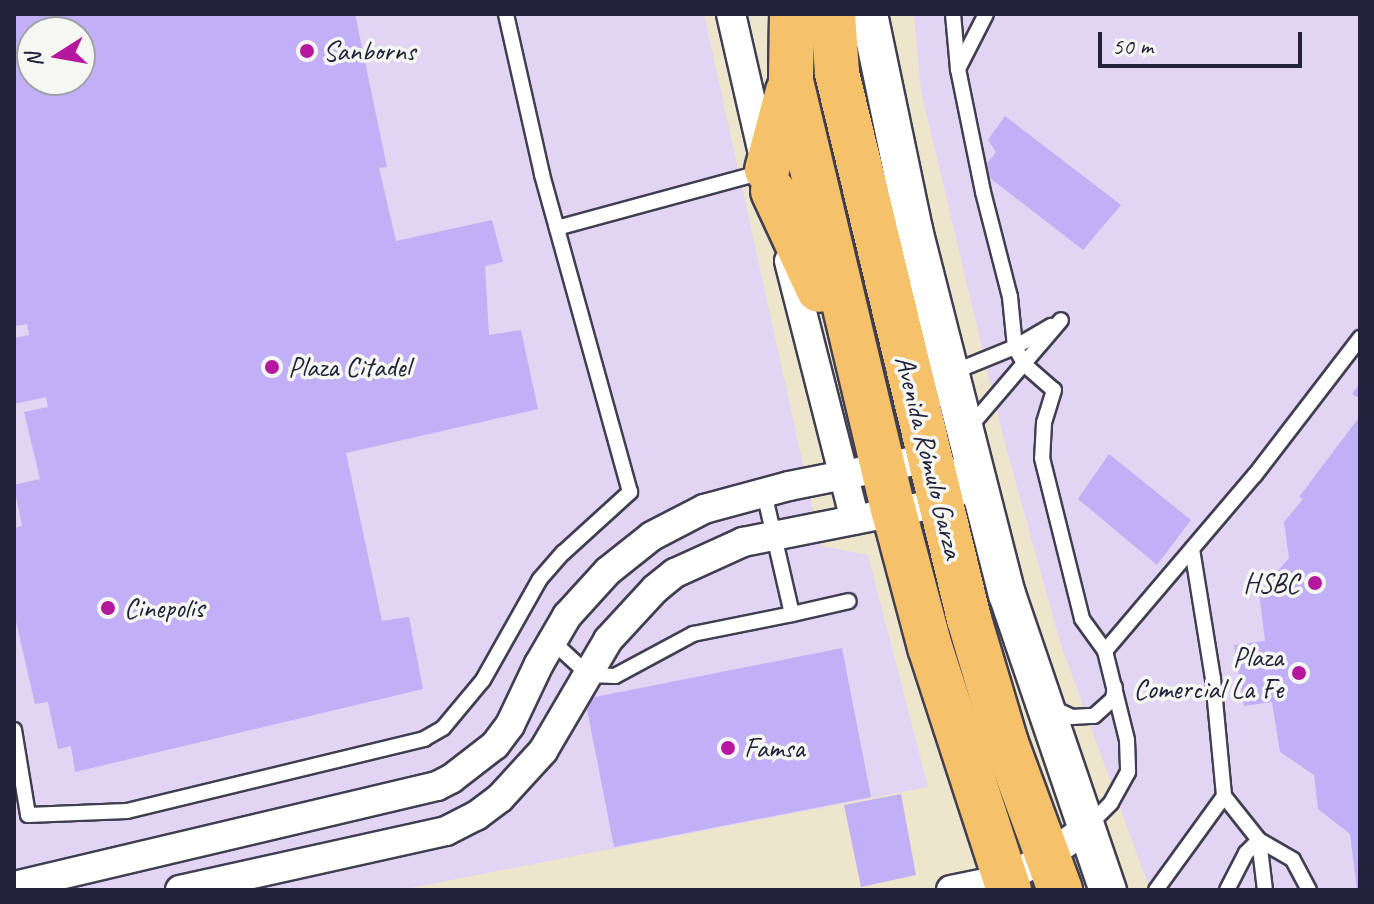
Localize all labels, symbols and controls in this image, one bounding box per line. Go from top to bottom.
north arrow [16,16,96,96]
scale bar [1102,16,1306,66]
text: 50 m [1112,31,1153,61]
place label: Sanborns [323,34,415,68]
marker: Sanborns [298,42,316,60]
text: N [19,51,49,70]
place label: Plaza Citadel [288,350,409,384]
street label: Avenida Rómulo Garza [888,352,970,562]
marker: Plaza Citadel [263,358,281,376]
place label: HSBC [1243,566,1299,600]
marker: HSBC [1306,574,1324,592]
place label: Cinepolis [124,591,204,625]
marker: Cinepolis [99,599,117,617]
place label: Plaza Comercial La Fe [1133,640,1283,706]
marker: Plaza Comercial La Fe [1290,664,1308,682]
place label: Famsa [744,731,805,765]
marker: Famsa [719,739,737,757]

